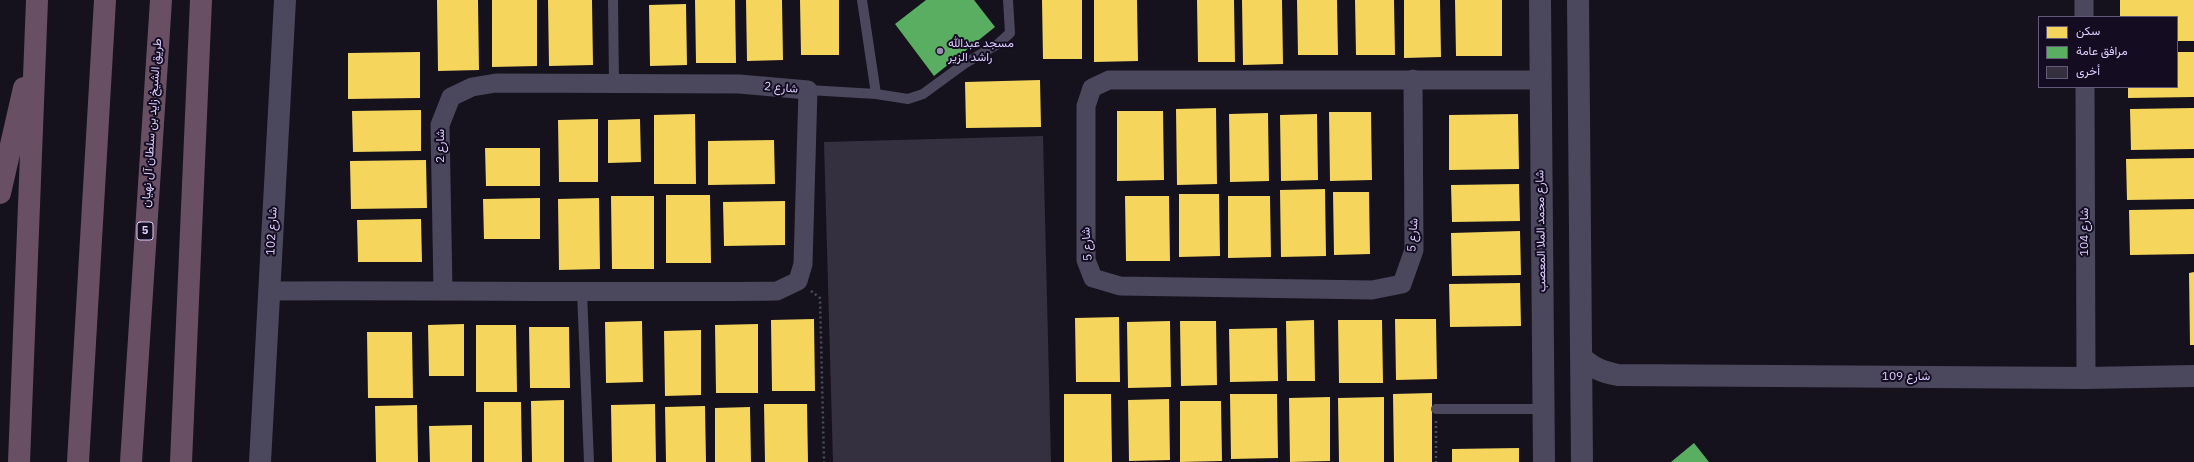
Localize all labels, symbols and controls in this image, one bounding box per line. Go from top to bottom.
legend [2038,16,2178,88]
text: سكن [2076,23,2100,38]
place label: مسجد عبدالله راشد الزير [948,37,1014,65]
street label: طريق الشيخ زايد بن سلطان آل نهيان [139,38,165,208]
text: مرافق عامة [2076,43,2128,58]
marker: مسجد عبدالله راشد الزير [935,46,945,56]
text: أخرى [2076,63,2100,78]
street label: شارع 2 [763,79,799,97]
street label: شارع 2 [434,129,448,163]
street label: شارع محمد الملا المعصب [1533,170,1549,292]
street label: شارع 102 [264,206,280,256]
street label: شارع 104 [2078,208,2092,256]
street label: شارع 5 [1405,217,1421,253]
road number: 5 [137,222,153,240]
street label: شارع 5 [1079,226,1095,262]
street label: شارع 109 [1882,370,1930,384]

